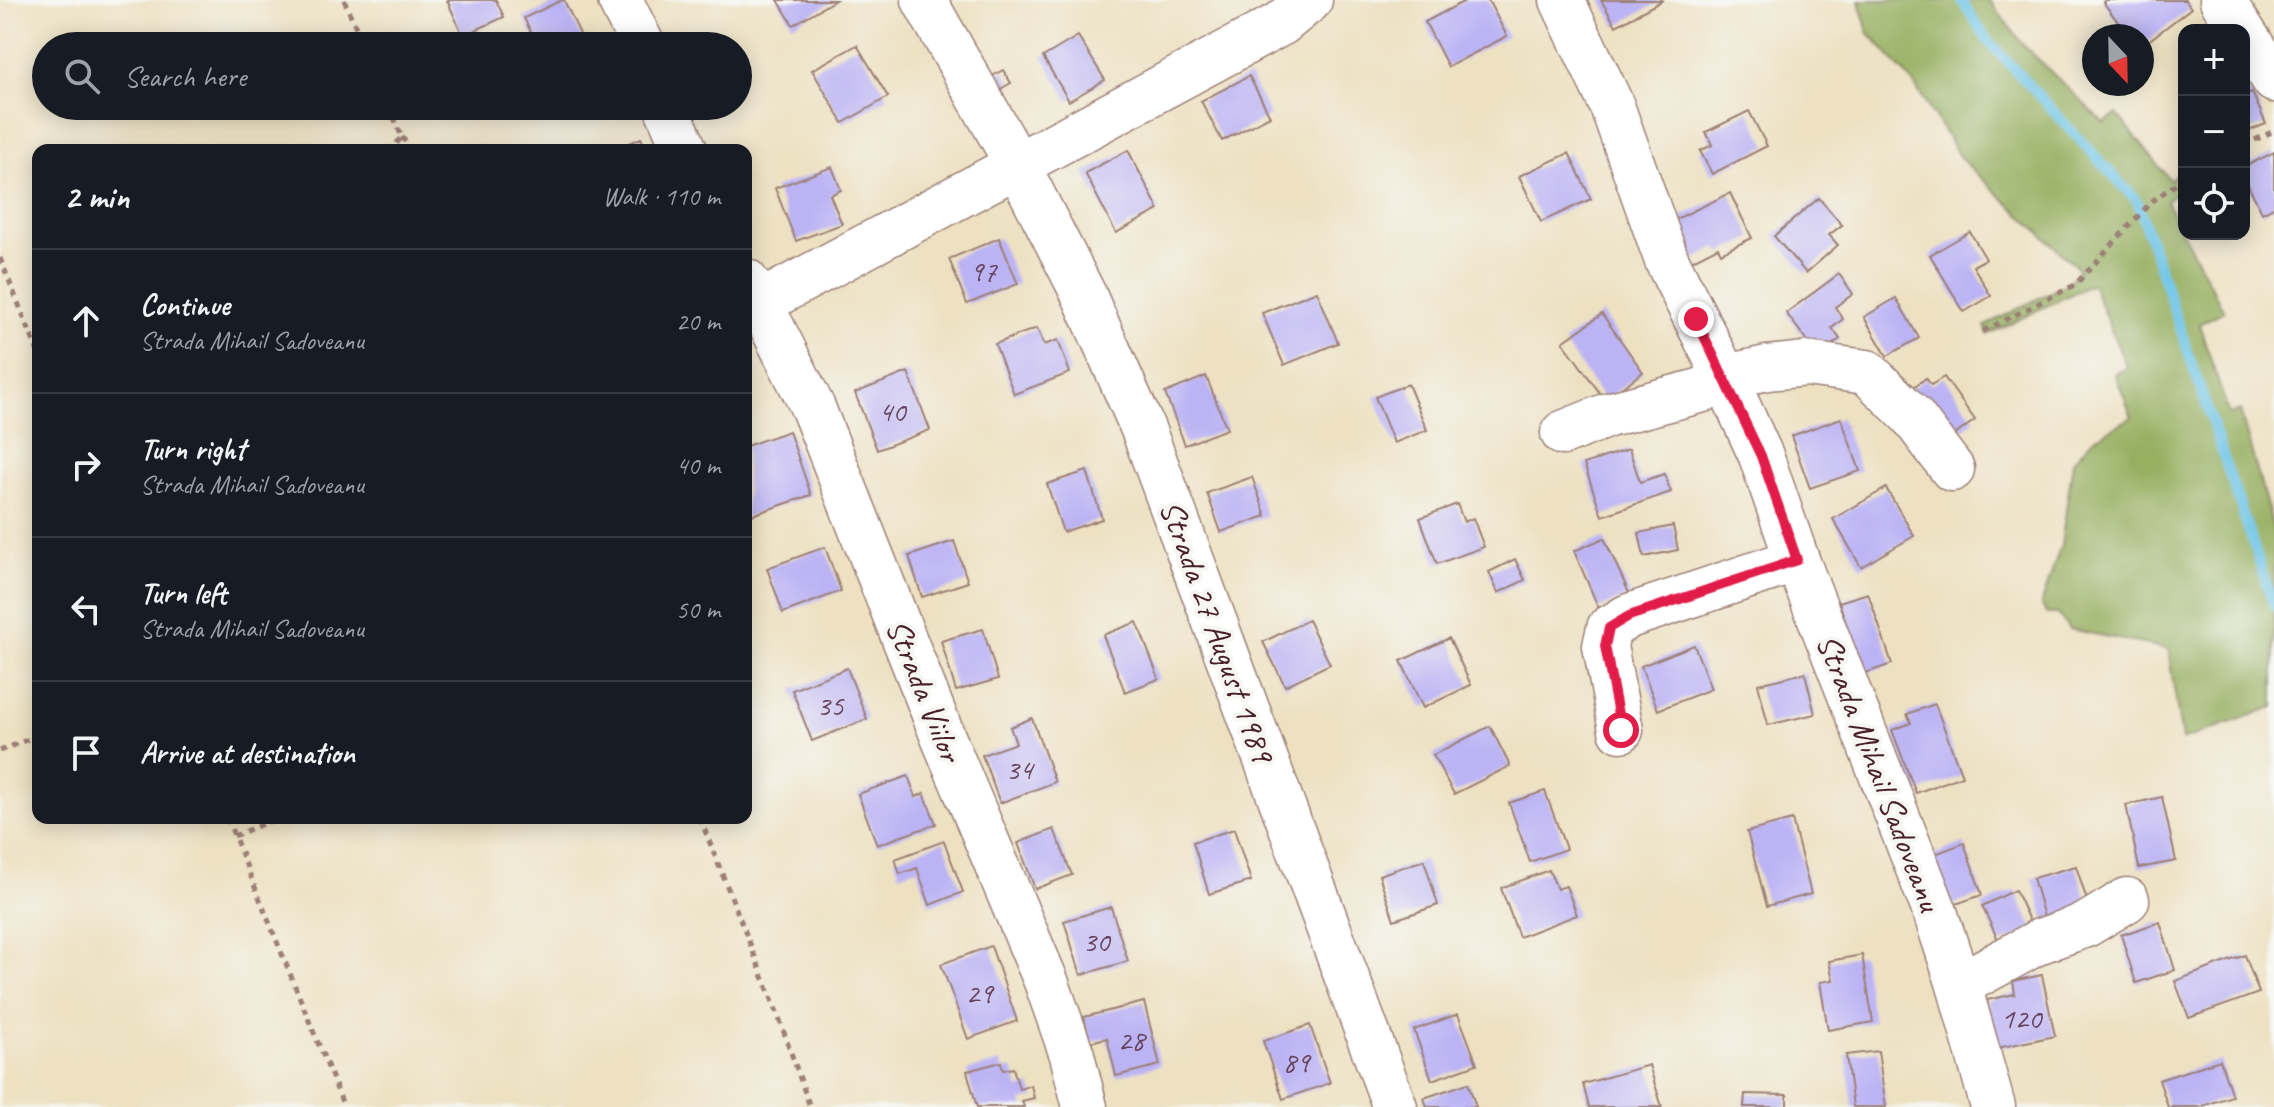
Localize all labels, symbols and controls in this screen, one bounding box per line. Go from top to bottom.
north arrow [2082,24,2154,96]
map controls [2178,24,2250,240]
button: + [2178,24,2250,96]
search box [32,32,752,120]
icon: search [60,54,104,98]
text: Search here [124,57,246,95]
button: − [2178,96,2250,168]
button: locate [2178,168,2250,240]
text: 2 min [64,175,129,218]
text: Walk · 110 m [603,180,720,213]
house number: 97 [970,252,998,290]
text: Continue [140,286,230,324]
icon: ahead [64,299,108,343]
route end [1678,301,1714,337]
text: 20 m [676,305,720,338]
text: Strada Mihail Sadoveanu [140,324,364,357]
house number: 40 [879,392,908,430]
text: Turn right [140,430,245,468]
icon: right [64,443,108,487]
text: 40 m [676,449,720,482]
text: Strada Mihail Sadoveanu [140,468,364,501]
street label: Strada 27 August 1989 [1150,494,1286,771]
text: Turn left [140,574,227,612]
icon: left [64,587,108,631]
text: 50 m [676,593,720,626]
text: Strada Mihail Sadoveanu [140,612,364,645]
street label: Strada Viilor [876,613,974,770]
street label: Strada Mihail Sadoveanu [1807,628,1953,919]
house number: 35 [817,686,845,724]
route start [1603,712,1639,748]
icon: arrive [64,731,108,775]
text: Arrive at destination [140,734,355,772]
house number: 34 [1006,750,1035,788]
house number: 30 [1083,922,1112,960]
house number: 29 [966,974,995,1012]
house number: 120 [2001,999,2044,1037]
house number: 28 [1118,1021,1147,1059]
house number: 89 [1283,1043,1312,1081]

